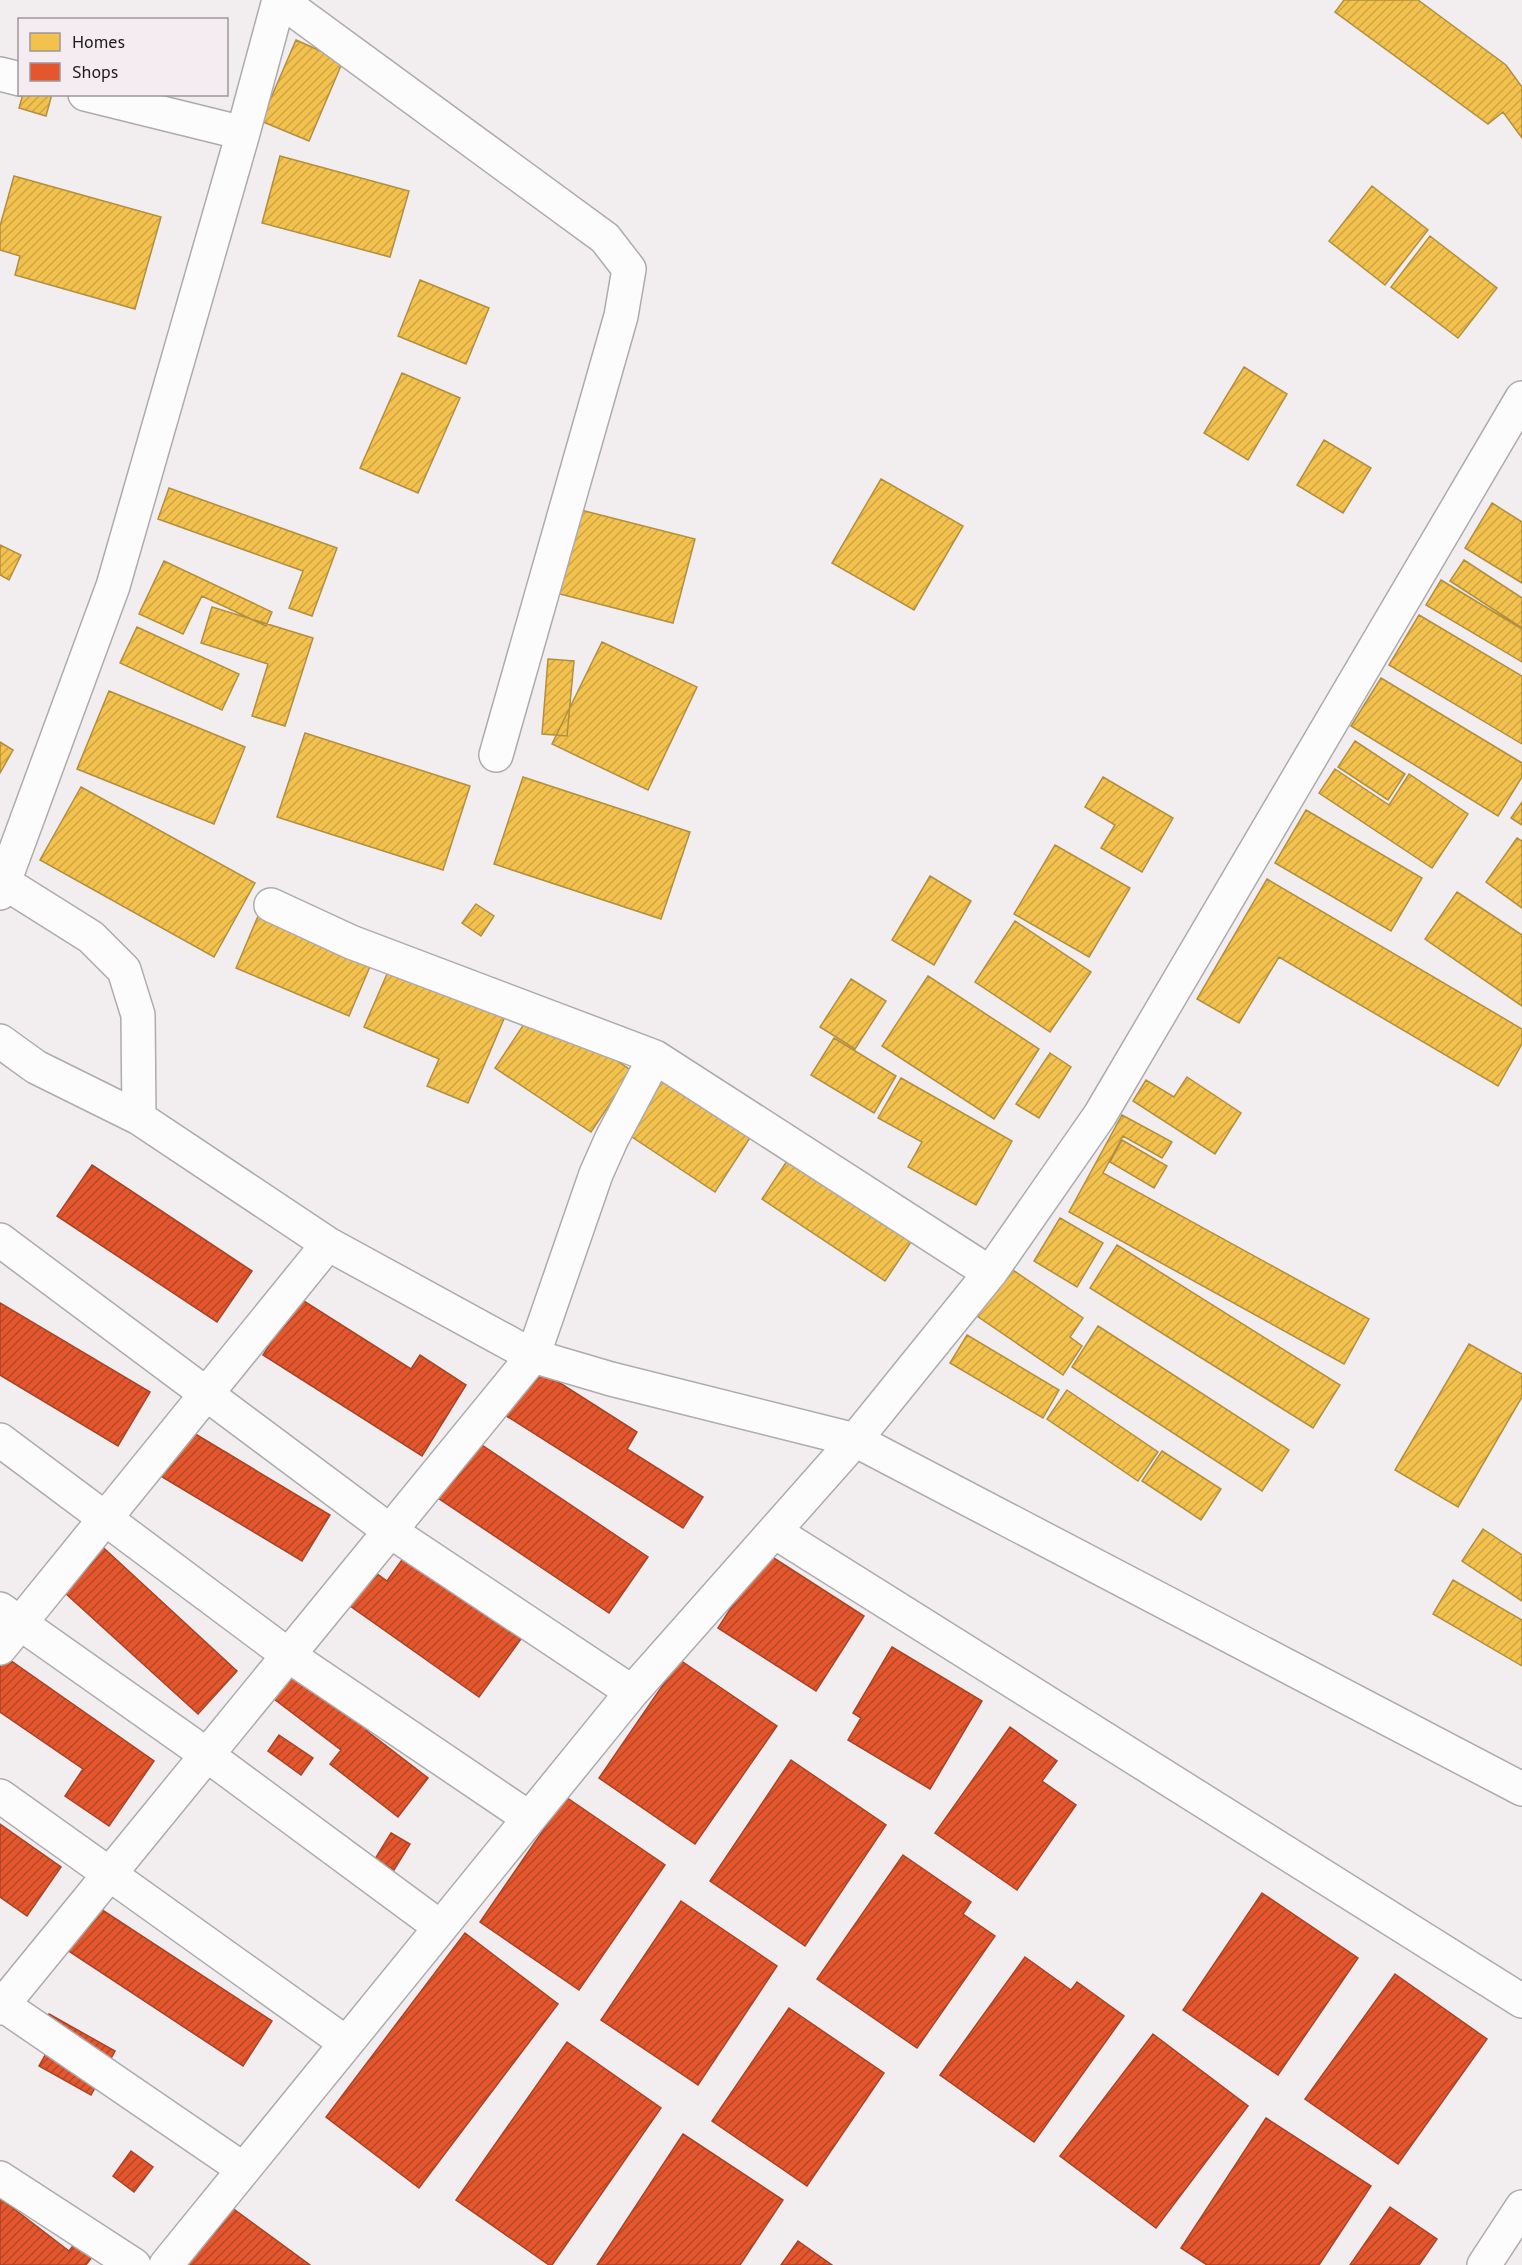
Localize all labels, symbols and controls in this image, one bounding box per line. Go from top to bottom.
legend [18,18,228,96]
text: Homes [72,30,125,53]
text: Shops [72,60,118,83]

